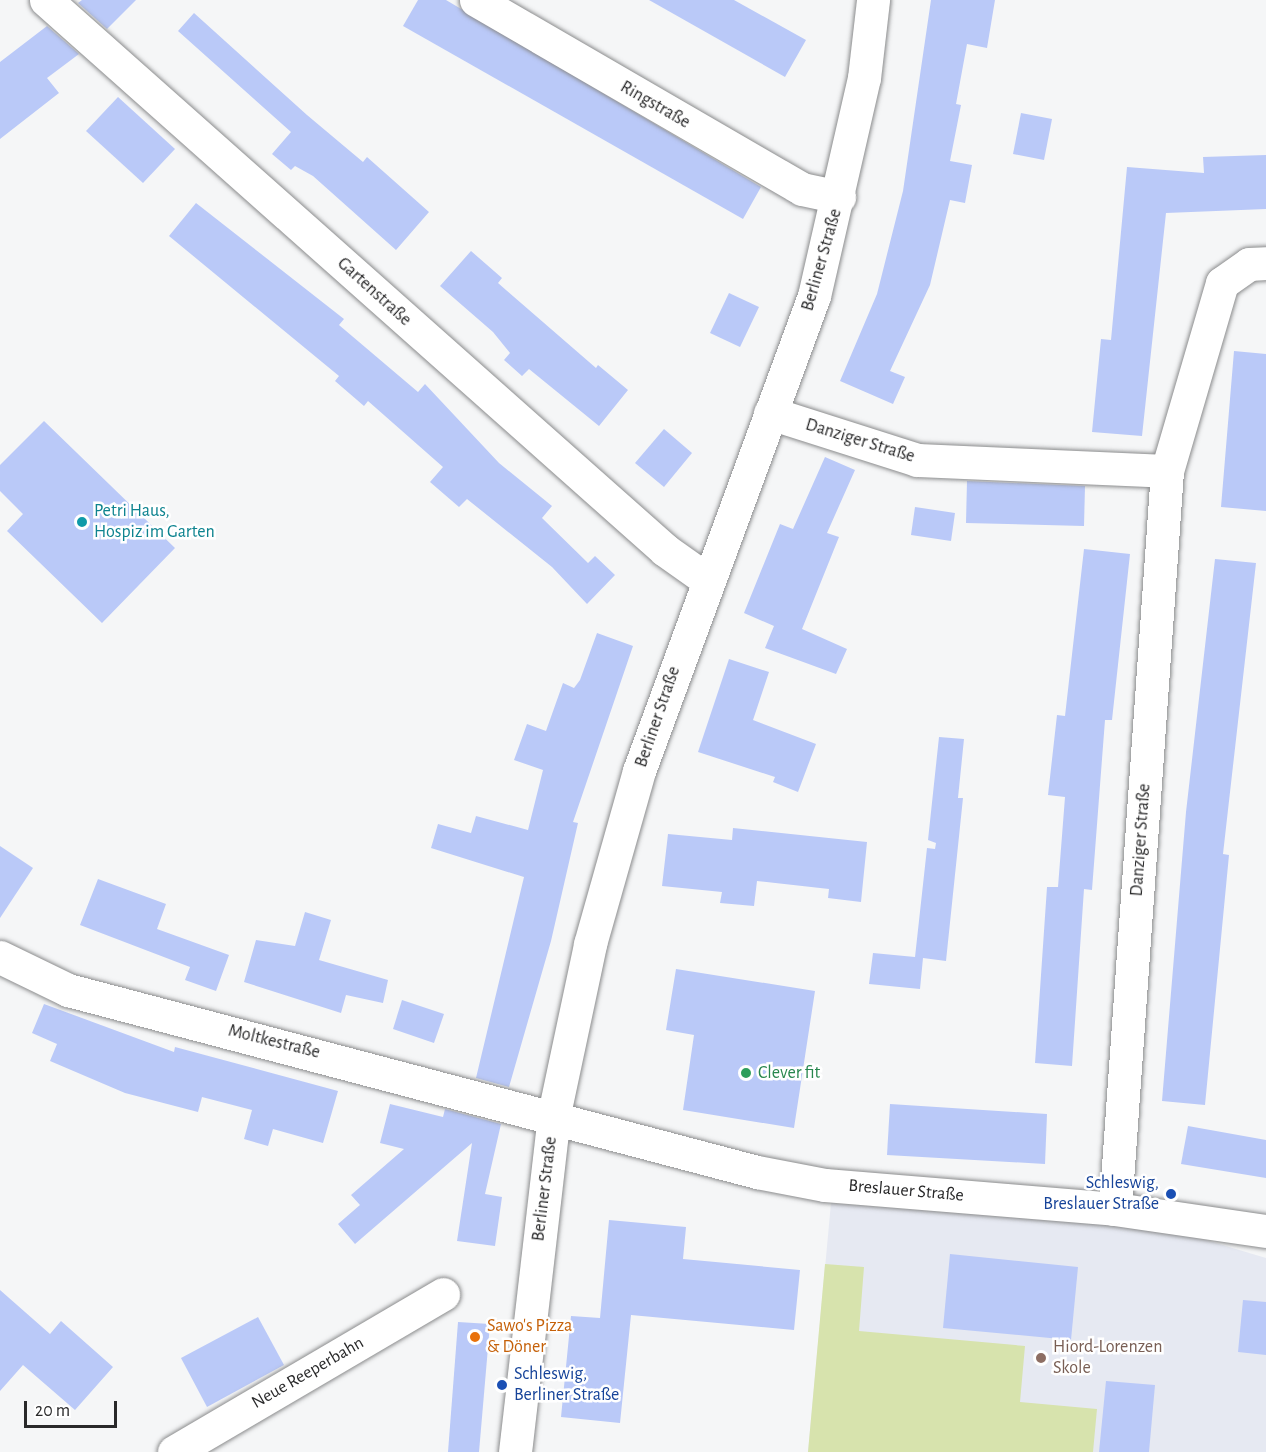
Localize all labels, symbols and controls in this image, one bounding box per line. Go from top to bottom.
street label: Ringstraße [616,76,694,134]
street label: Berliner Straße [797,206,847,314]
street label: Gartenstraße [332,253,416,331]
street label: Danziger Straße [803,414,917,468]
place label: Petri Haus, Hospiz im Garten [94,501,215,544]
marker: Petri Haus, Hospiz im Garten [75,515,89,529]
street label: Berliner Straße [631,664,685,770]
street label: Danziger Straße [1126,783,1156,897]
street label: Moltkestraße [226,1020,322,1064]
place label: Clever fit [758,1062,820,1084]
marker: Clever fit [739,1066,753,1080]
street label: Berliner Straße [528,1135,562,1243]
place label: Schleswig, Breslauer Straße [1043,1173,1159,1216]
street label: Breslauer Straße [847,1175,965,1207]
marker: Schleswig, Breslauer Straße [1164,1187,1178,1201]
place label: Sawo's Pizza & Döner [487,1316,572,1358]
marker: Sawo's Pizza & Döner [468,1330,482,1344]
street label: Neue Reeperbahn [248,1332,368,1414]
place label: Hiord-Lorenzen Skole [1053,1337,1162,1380]
marker: Hiord-Lorenzen Skole [1034,1351,1048,1365]
place label: Schleswig, Berliner Straße [514,1364,619,1406]
marker: Schleswig, Berliner Straße [495,1378,509,1392]
scale bar [27,1389,120,1427]
text: 20 m [35,1402,70,1420]

